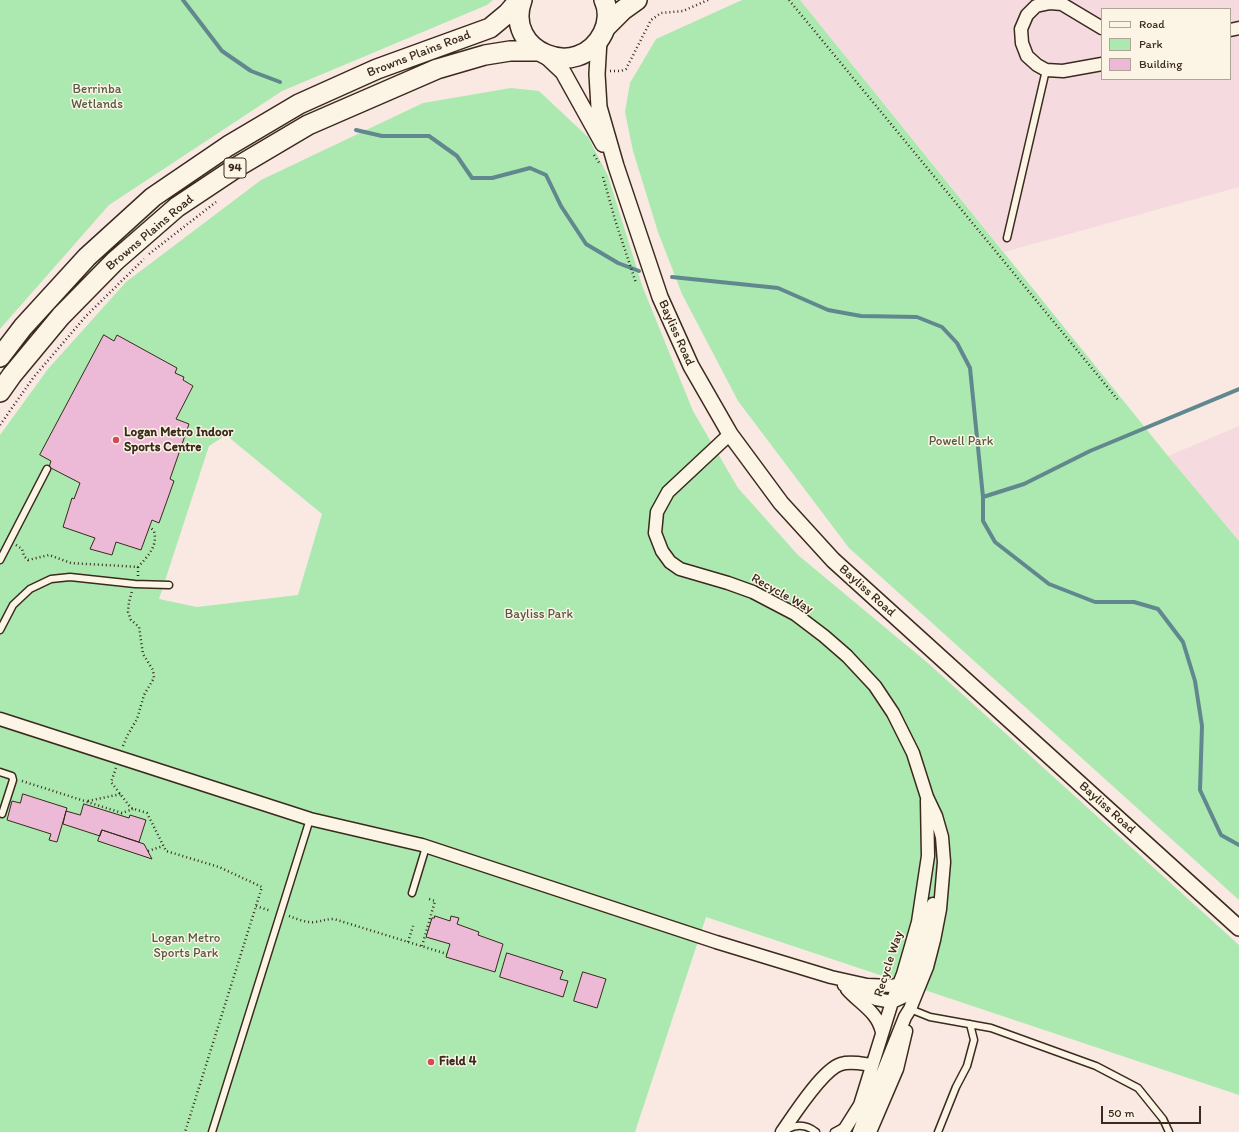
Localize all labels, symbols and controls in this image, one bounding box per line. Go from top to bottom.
legend [1101,8,1231,80]
text: Road [1139,17,1165,31]
street label: Browns Plains Road [365,27,473,81]
text: Park [1139,37,1163,51]
text: Building [1139,57,1182,71]
park label: Berrinba Wetlands [71,82,123,113]
road number: 94 [224,158,246,178]
street label: Browns Plains Road [103,192,197,274]
street label: Bayliss Road [654,298,698,368]
place label: Logan Metro Indoor Sports Centre [124,425,233,456]
park label: Powell Park [929,434,993,450]
marker: Logan Metro Indoor Sports Centre [111,435,121,445]
street label: Bayliss Road [836,562,898,620]
street label: Recycle Way [748,571,816,617]
park label: Bayliss Park [505,607,573,623]
street label: Bayliss Road [1076,779,1138,837]
street label: Recycle Way [871,929,907,999]
park label: Logan Metro Sports Park [152,931,220,962]
place label: Field 4 [439,1054,477,1070]
marker: Field 4 [426,1057,436,1067]
scale bar [1103,1098,1203,1124]
text: 50 m [1108,1106,1134,1120]

